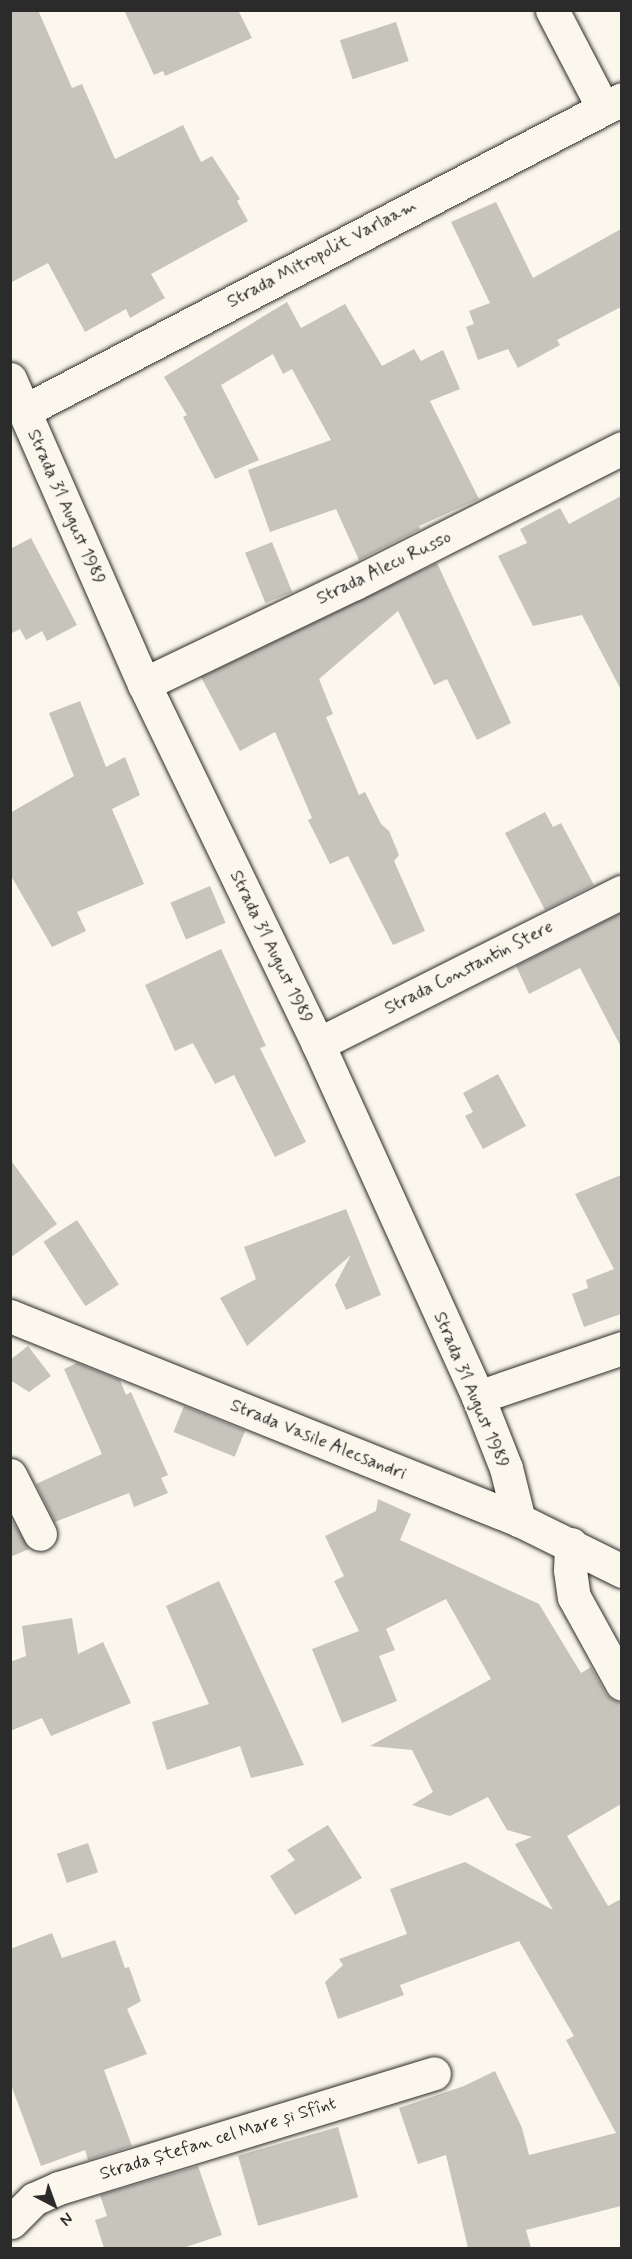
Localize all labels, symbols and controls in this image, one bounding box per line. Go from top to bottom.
street label: Strada Mitropolit Varlaam [227,197,417,311]
street label: Strada 31 August 1989 [22,426,110,588]
street label: Strada Alecu Russo [314,526,454,610]
street label: Strada 31 August 1989 [225,867,317,1027]
street label: Strada Constantin Stere [382,916,556,1020]
street label: Strada 31 August 1989 [428,1309,514,1471]
street label: Strada Vasile Alecsandri [227,1395,409,1485]
street label: Strada Ștefan cel Mare și Sfînt [97,2093,339,2185]
north arrow [24,2175,84,2235]
text: N [55,2208,77,2230]

